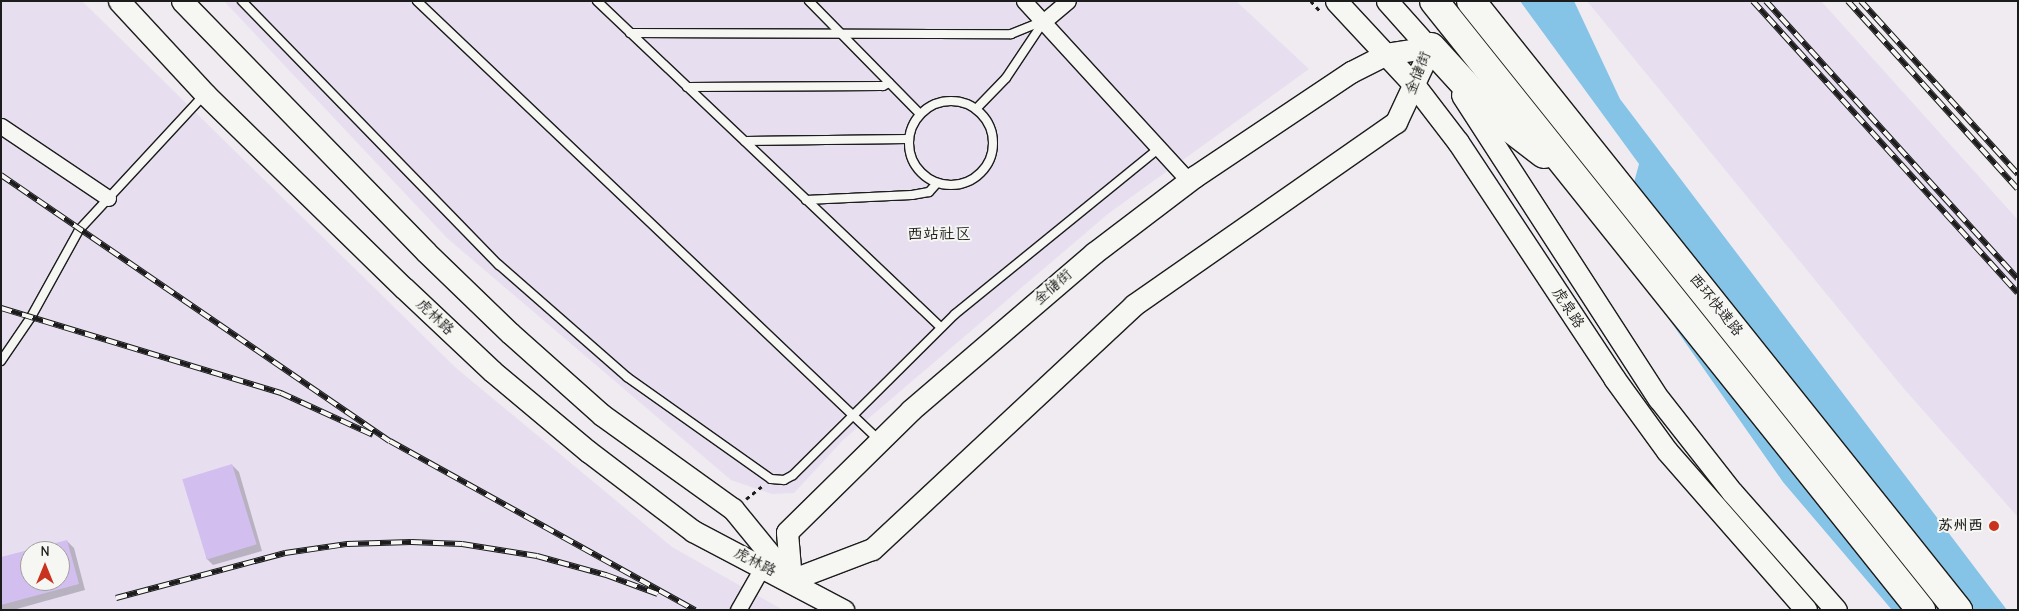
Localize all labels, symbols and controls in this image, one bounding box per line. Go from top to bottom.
street label: 金储街 [1401,49,1435,97]
district label: 西站社区 [907,224,971,244]
street label: 金储街 [1030,265,1076,309]
street label: 西环快速路 [1685,270,1747,340]
street label: 虎泉路 [1548,284,1588,332]
street label: 虎林路 [412,295,458,339]
place label: 苏州西 [1938,517,1983,535]
marker: 苏州西 [1987,519,2001,533]
north arrow [20,541,70,591]
text: N [40,543,50,560]
street label: 虎林路 [731,544,779,580]

